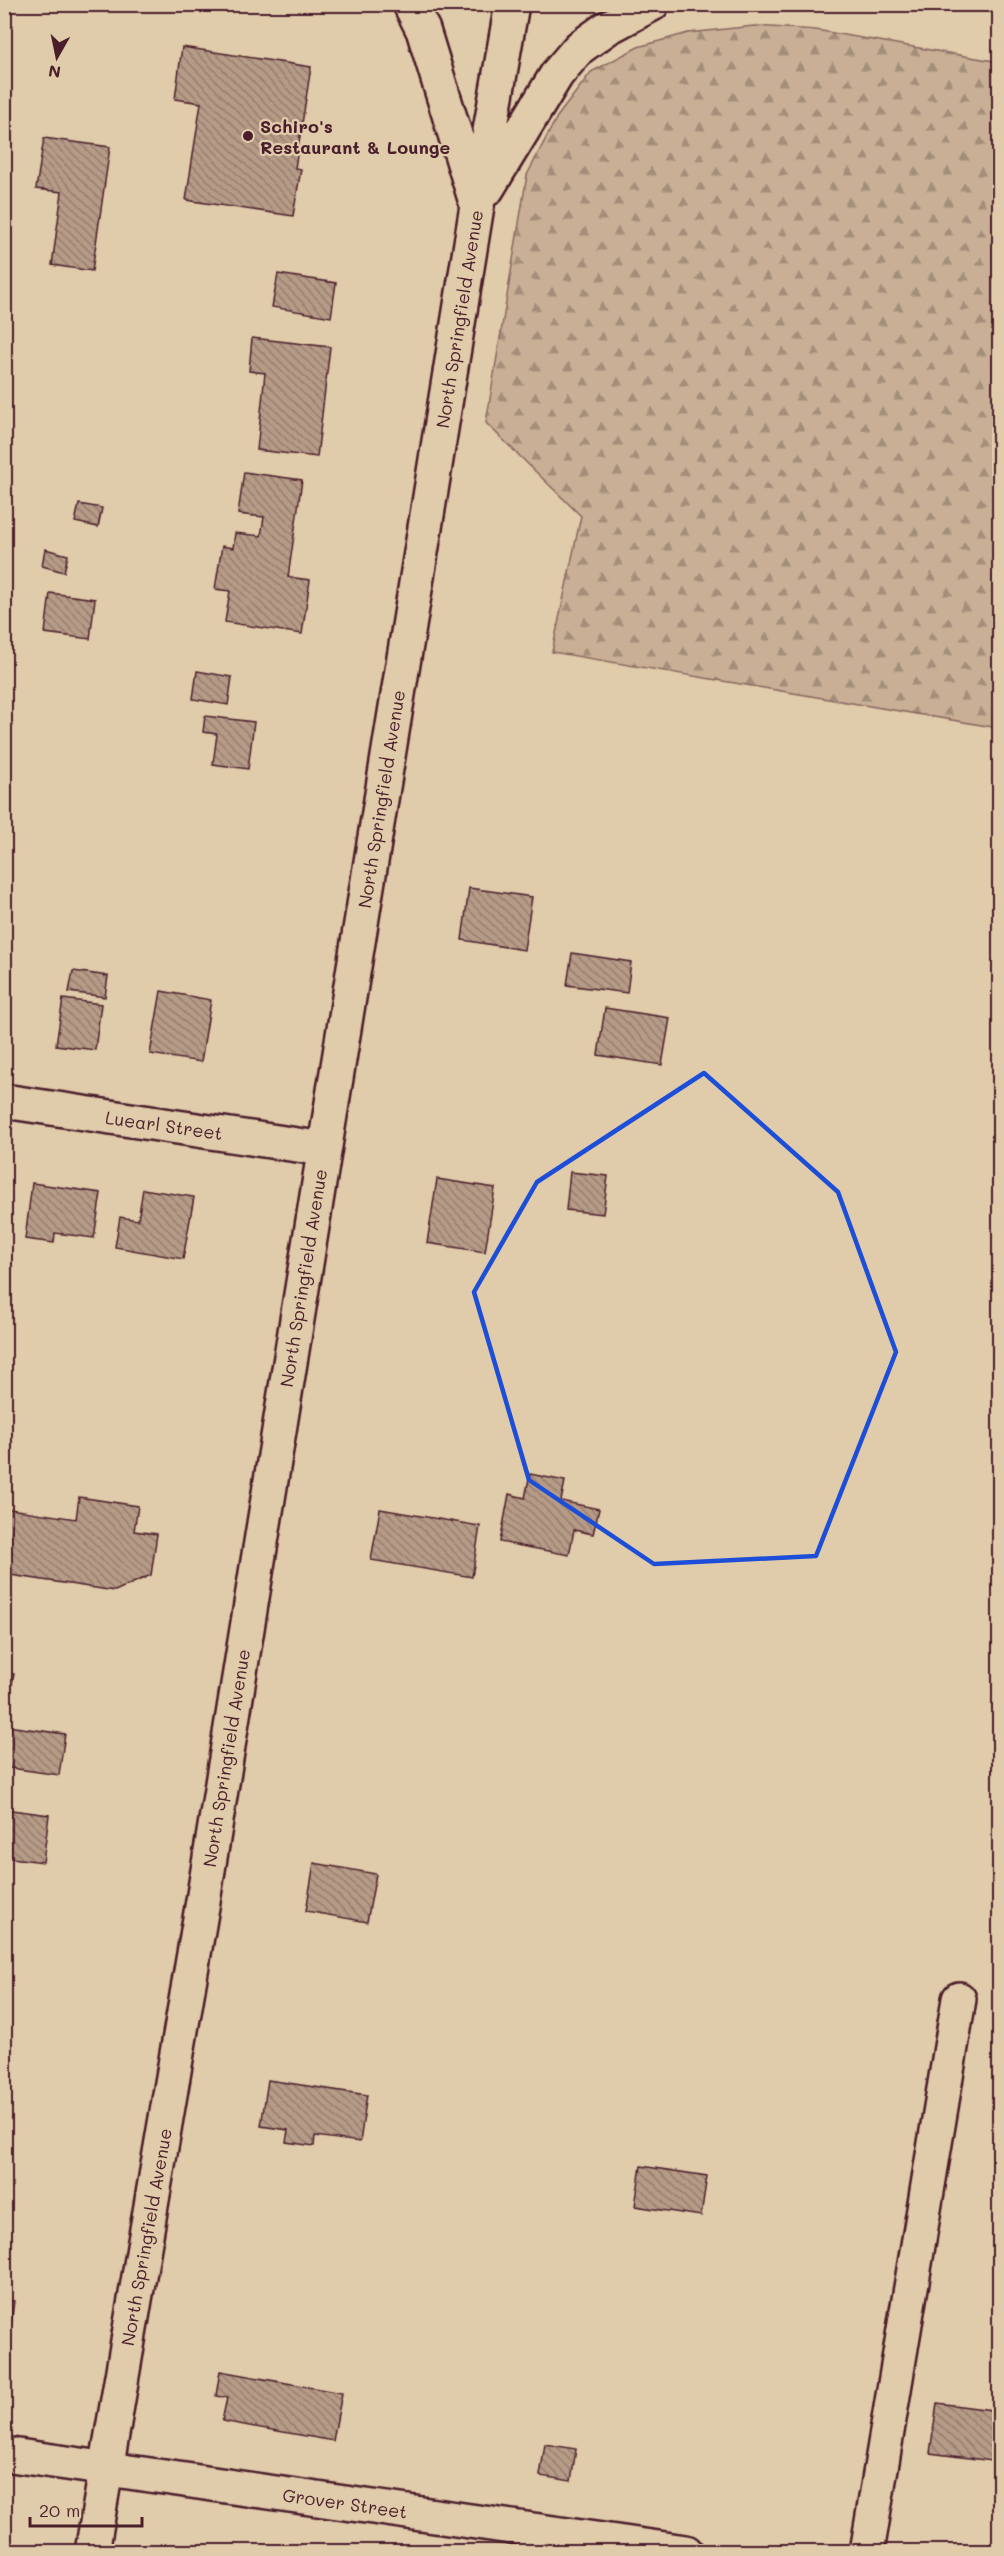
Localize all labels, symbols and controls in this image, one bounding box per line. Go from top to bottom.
north arrow [27,27,87,87]
text: N [47,61,62,84]
place label: Schiro's Restaurant & Lounge [260,114,451,159]
marker: Schiro's Restaurant & Lounge [241,129,255,143]
street label: North Springfield Avenue [430,208,488,430]
street label: North Springfield Avenue [352,688,410,910]
street label: Luearl Street [104,1105,224,1145]
street label: North Springfield Avenue [274,1167,332,1389]
street label: North Springfield Avenue [197,1647,255,1869]
street label: North Springfield Avenue [115,2126,177,2348]
street label: Grover Street [281,2482,409,2524]
scale bar [30,2490,142,2528]
text: 20 m [39,2498,80,2522]

